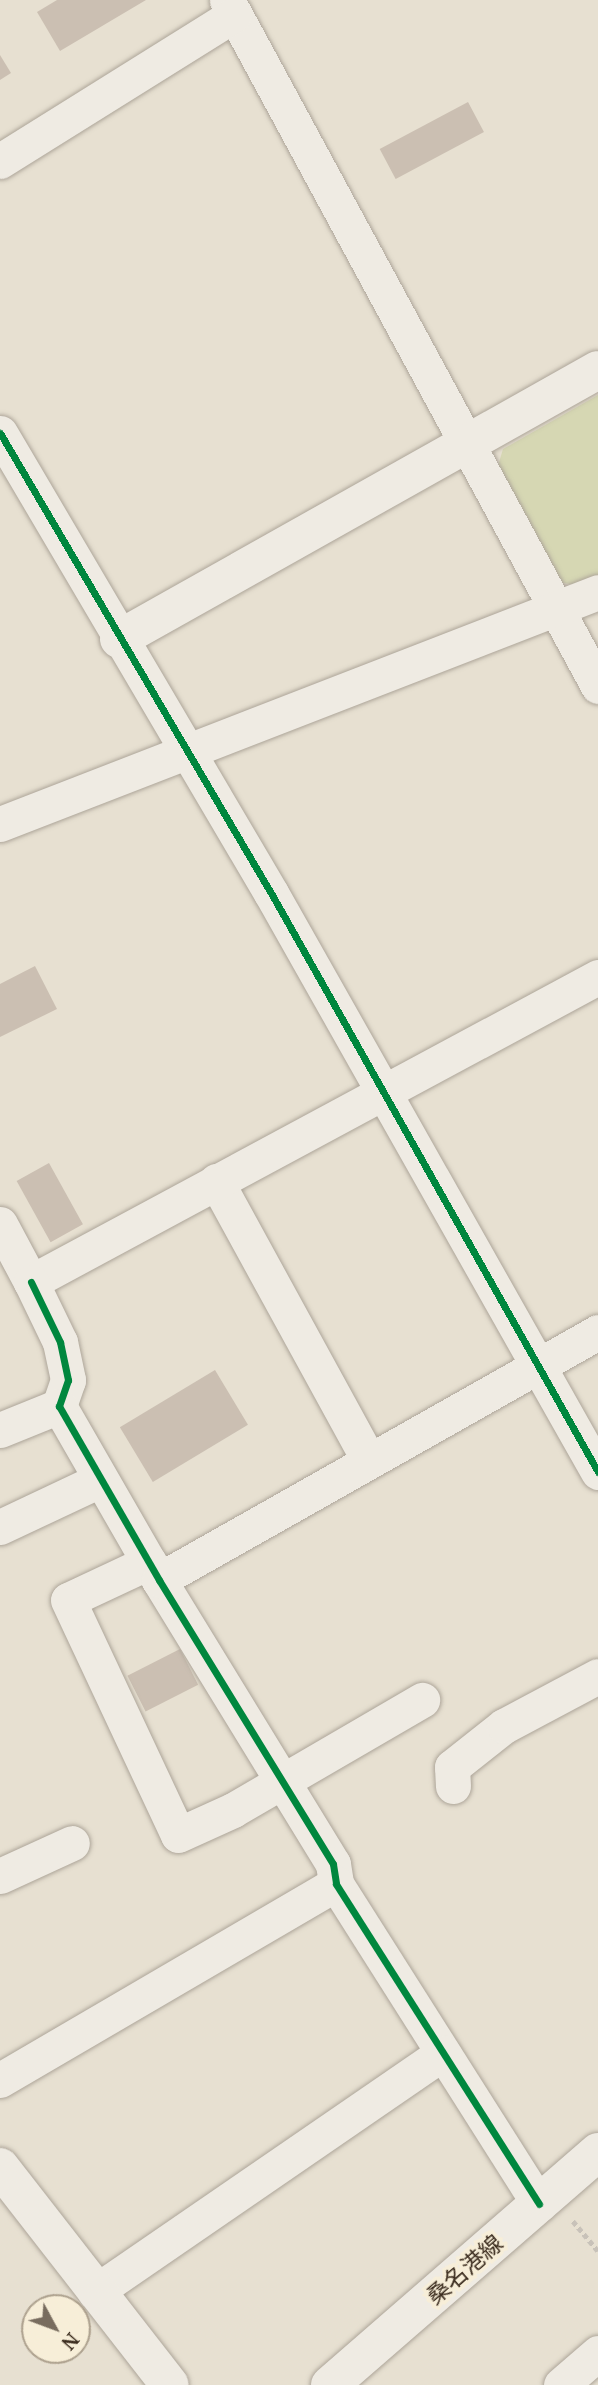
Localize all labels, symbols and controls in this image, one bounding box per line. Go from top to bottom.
street label: 桑名港線 [420,2228,508,2310]
north arrow [21,2294,91,2364]
text: N [56,2327,85,2356]

